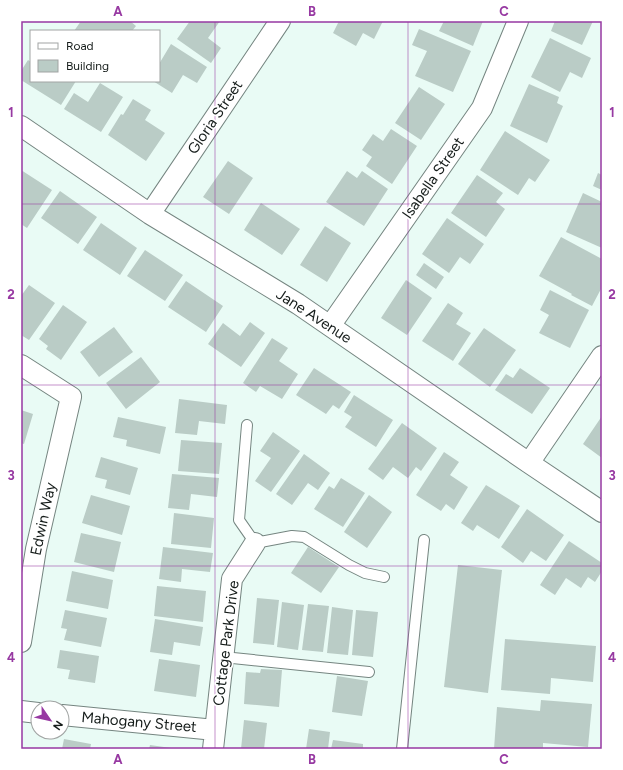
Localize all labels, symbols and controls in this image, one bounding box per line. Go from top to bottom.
text: A [113,4,123,19]
text: B [308,4,316,19]
text: C [499,4,509,19]
legend [30,30,160,82]
text: Road [66,39,94,53]
text: Building [66,59,109,73]
street label: Gloria Street [184,76,246,157]
text: 1 [8,105,14,120]
text: 1 [609,105,615,120]
street label: Isabella Street [398,133,468,222]
street label: Jane Avenue [273,285,355,347]
text: 2 [7,287,15,302]
text: 2 [608,287,616,302]
text: 3 [7,468,15,483]
text: 3 [608,468,616,483]
street label: Edwin Way [26,481,60,557]
street label: Cottage Park Drive [209,579,243,707]
text: 4 [7,650,15,665]
text: 4 [608,650,616,665]
north arrow [30,700,70,740]
street label: Mahogany Street [81,708,198,736]
text: N [50,718,66,732]
text: A [113,752,123,767]
text: B [308,752,316,767]
text: C [499,752,509,767]

